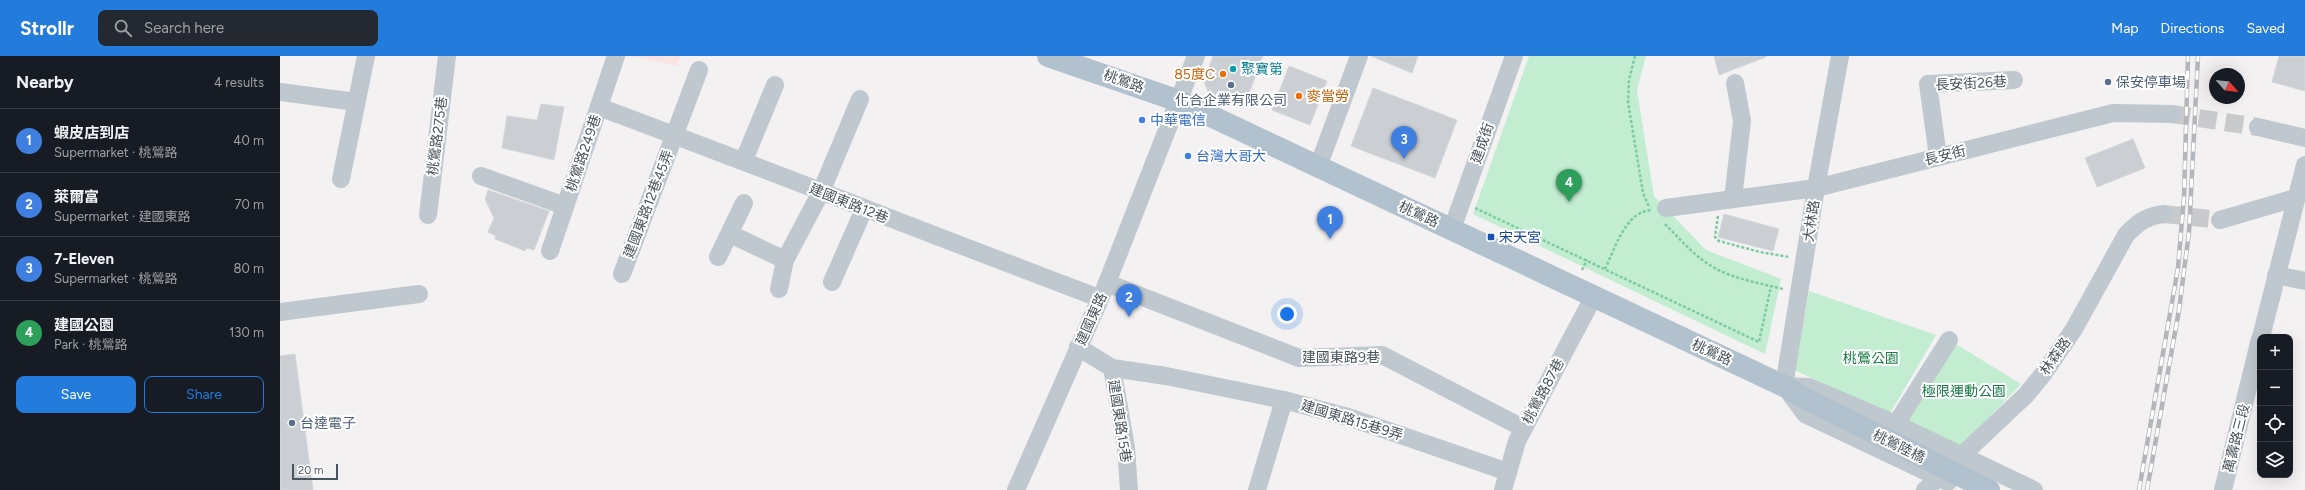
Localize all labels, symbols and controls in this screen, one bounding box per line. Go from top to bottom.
search box [98,10,378,46]
text: Strollr [20,17,74,40]
icon: search [112,17,134,39]
text: Search here [144,19,224,37]
text: Map [2111,20,2139,37]
text: Directions [2161,20,2224,37]
text: Saved [2246,20,2285,37]
place label: 聚寶第 [1241,61,1283,78]
marker: 聚寶第 [1228,64,1238,74]
street label: 桃鶯路 [1101,66,1146,97]
place label: 85度C [1174,66,1215,83]
north arrow [2209,68,2245,104]
marker: 85度C [1218,69,1228,79]
text: Nearby [16,72,74,92]
street label: 長安街26巷 [1935,73,2007,94]
place label: 保安停車場 [2116,74,2186,91]
text: 4 results [214,75,264,90]
marker: 保安停車場 [2103,77,2113,87]
marker: 化合企業有限公司 [1226,80,1236,90]
place label: 麥當勞 [1307,88,1349,105]
marker: 麥當勞 [1294,91,1304,101]
place label: 化合企業有限公司 [1175,92,1287,109]
street label: 桃鶯路275巷 [424,96,451,177]
street label: 桃鶯路249巷 [562,112,605,194]
place label: 中華電信 [1150,112,1206,129]
marker: 中華電信 [1137,115,1147,125]
street label: 建成街 [1468,121,1497,166]
text: 蝦皮店到店 [54,124,129,142]
pin: 3 [1391,126,1417,159]
text: 1 [26,133,32,148]
text: 40 m [233,133,264,148]
street label: 長安街 [1923,142,1968,169]
text: Supermarket · 桃鶯路 [54,145,177,160]
street label: 建國東路12巷45弄 [620,148,677,261]
place label: 台灣大哥大 [1196,148,1266,165]
marker: 台灣大哥大 [1183,151,1193,161]
pin: 4 [1556,169,1582,202]
street label: 建國東路12巷 [807,180,891,227]
text: 萊爾富 [54,188,99,206]
text: 2 [25,197,33,212]
text: 70 m [234,197,264,212]
street label: 桃鶯路 [1396,198,1441,231]
street label: 大林路 [1800,199,1823,243]
pin: 1 [1317,206,1343,239]
text: Supermarket · 建國東路 [54,209,190,224]
place label: 宋天宮 [1499,229,1541,246]
marker: 宋天宮 [1486,232,1496,242]
text: 7-Eleven [54,250,114,268]
text: 3 [25,261,33,276]
text: 80 m [233,261,264,276]
text: Supermarket · 桃鶯路 [54,271,177,286]
pin: 2 [1116,284,1142,317]
street label: 建國東路 [1072,290,1111,348]
your location [1277,304,1297,324]
text: 建國公園 [54,316,114,334]
text: 4 [25,325,33,340]
text: 130 m [229,325,264,340]
street label: 林森路 [2036,334,2074,378]
map controls [2257,334,2293,478]
button: + [2257,334,2293,370]
street label: 桃鶯路 [1689,336,1734,369]
text: Park · 桃鶯路 [54,337,127,352]
street label: 建國東路9巷 [1302,349,1380,366]
park label: 桃鶯公園 [1843,350,1899,367]
street label: 桃鶯路87巷 [1519,355,1568,427]
button: − [2257,370,2293,406]
button: Save [16,376,136,413]
button: Share [144,376,264,413]
street label: 建國東路15巷 [1105,378,1134,464]
park label: 極限運動公園 [1922,383,2006,400]
street label: 建國東路15巷9弄 [1299,397,1405,444]
street label: 萬壽路三段 [2220,402,2253,474]
button: locate [2257,406,2293,442]
place label: 台達電子 [300,415,356,432]
marker: 台達電子 [287,418,297,428]
street label: 桃鶯陸橋 [1870,427,1928,466]
button: layers [2257,442,2293,478]
scale bar [292,462,338,481]
text: 20 m [298,464,323,477]

